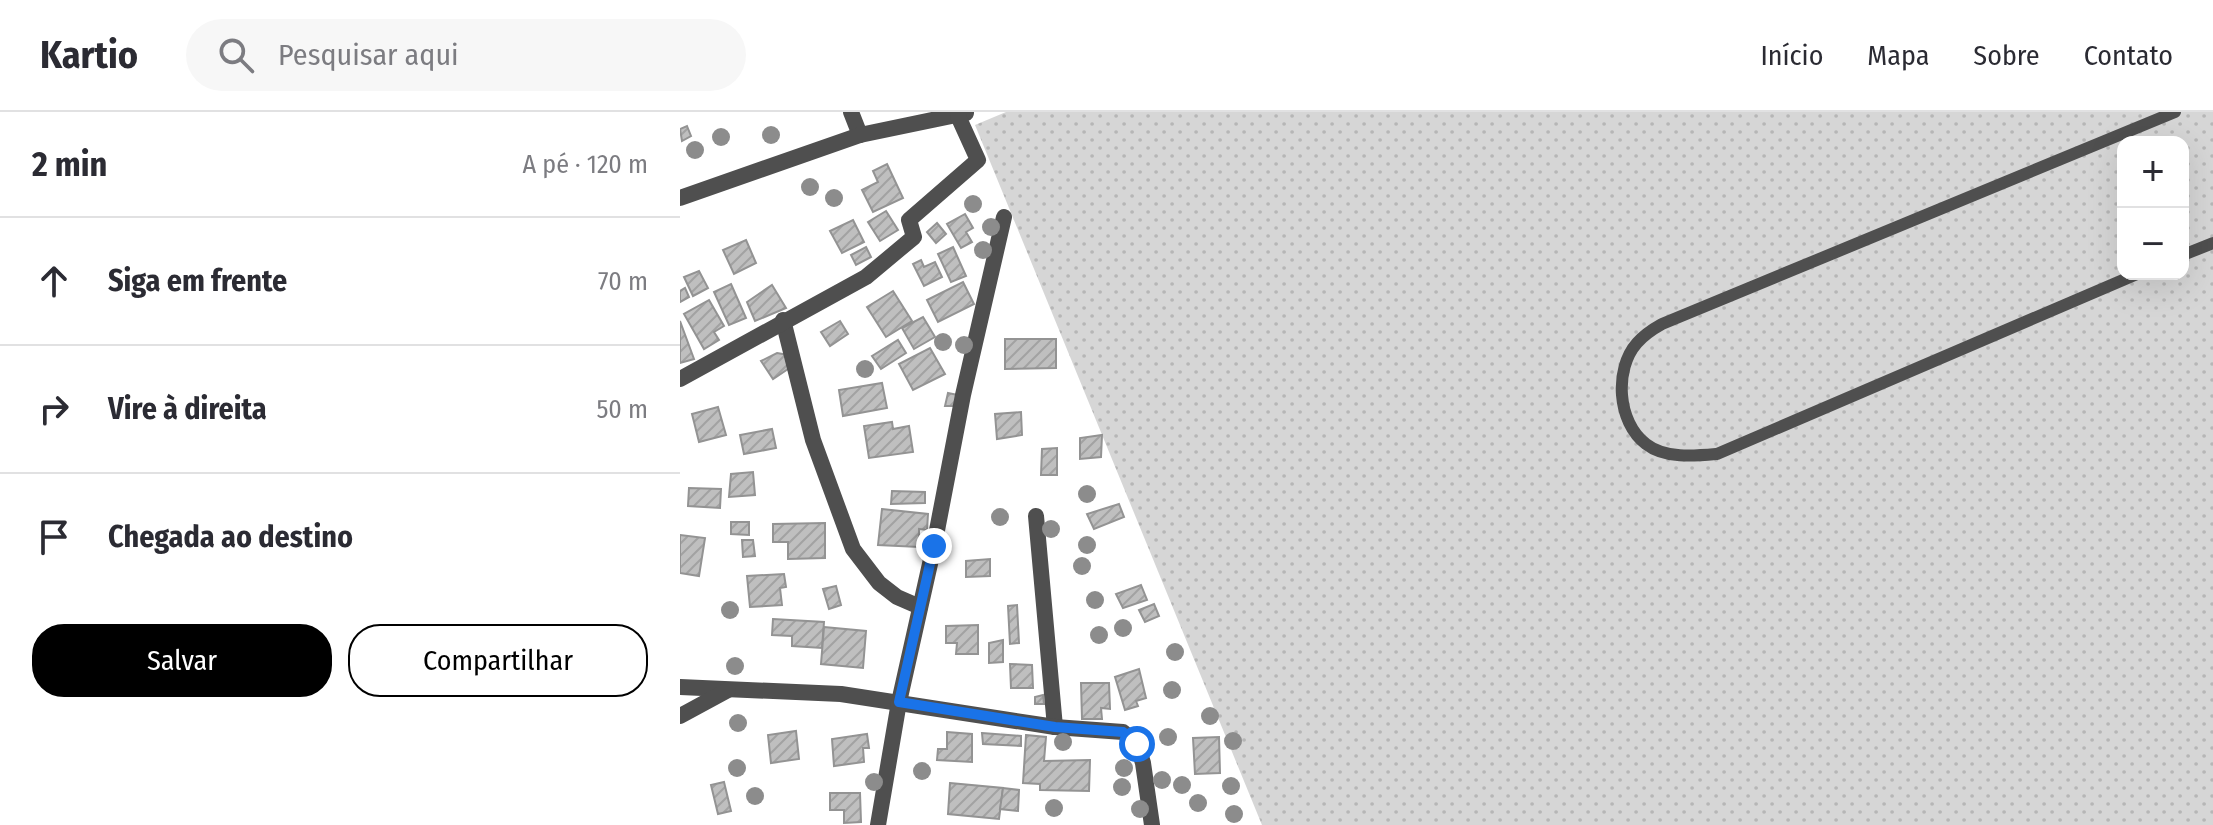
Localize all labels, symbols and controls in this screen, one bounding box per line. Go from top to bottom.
search box [186,19,746,91]
text: Kartio [40,32,138,78]
icon: search [214,33,258,77]
text: Pesquisar aqui [278,37,459,73]
text: Início [1760,39,1823,72]
text: Mapa [1867,39,1929,72]
text: Sobre [1973,39,2040,72]
text: Contato [2084,39,2173,72]
map controls [2117,136,2189,280]
button: + [2117,136,2189,208]
text: 2 min [32,144,107,185]
text: A pé · 120 m [523,149,648,180]
button: − [2117,208,2189,280]
icon: ahead [32,259,76,303]
text: Siga em frente [108,263,287,299]
text: 70 m [598,266,648,297]
icon: right [32,387,76,431]
text: Vire à direita [108,391,267,427]
text: 50 m [596,394,648,425]
icon: arrive [32,515,76,559]
text: Chegada ao destino [108,519,353,555]
route end [916,528,952,564]
button: Salvar [32,624,332,697]
button: Compartilhar [348,624,648,697]
route start [1119,726,1155,762]

